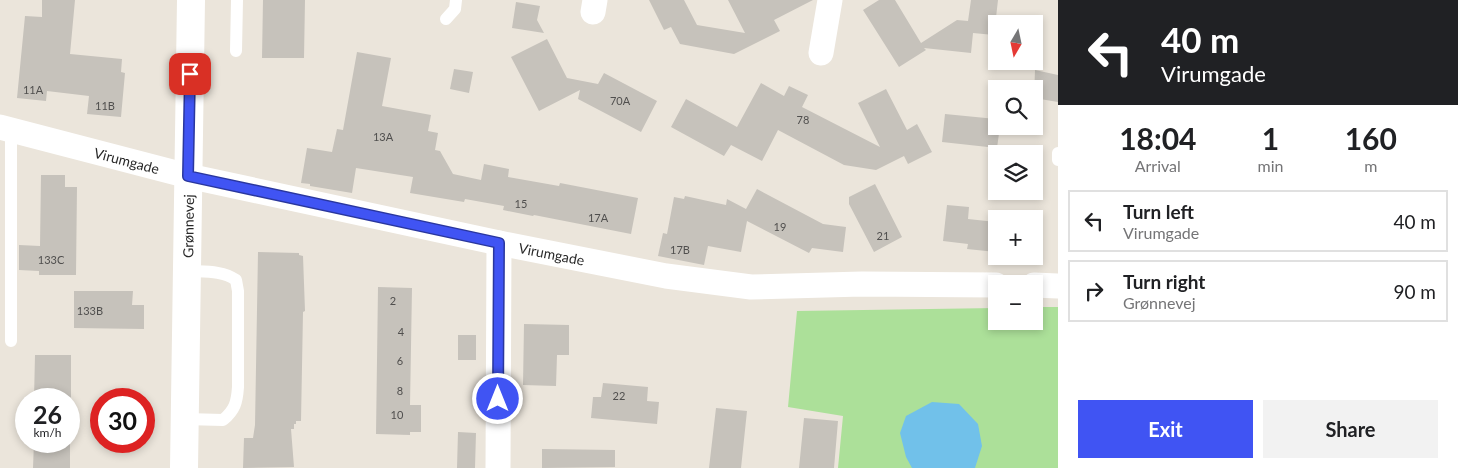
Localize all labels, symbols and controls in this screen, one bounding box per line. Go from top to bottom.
north arrow [988,15,1042,70]
map controls [988,15,1043,330]
text: 40 m [1161,18,1239,60]
icon: left [1078,20,1143,85]
pin [169,53,211,95]
icon: arrive [176,60,204,88]
text: Virumgade [1161,60,1266,87]
button: search [988,80,1043,135]
house number: 11A [23,83,44,96]
house number: 70A [610,94,631,107]
house number: 11B [95,99,115,112]
house number: 78 [797,113,809,126]
text: 18:04 [1119,120,1196,156]
text: 1 [1262,120,1279,156]
text: 160 [1345,120,1397,156]
house number: 13A [373,130,394,143]
street label: Virumgade [92,143,161,177]
button: layers [988,145,1043,200]
text: Arrival [1135,156,1181,175]
text: min [1258,156,1284,175]
text: m [1364,156,1377,175]
street label: Grønnevej [179,194,197,258]
house number: 15 [515,197,527,210]
text: Turn left [1123,200,1194,223]
icon: left [1080,207,1108,235]
button: + [988,210,1043,265]
text: 40 m [1393,210,1436,233]
house number: 17A [588,211,609,224]
house number: 19 [774,220,786,233]
text: Virumgade [1123,223,1199,242]
house number: 21 [877,229,889,242]
street label: Virumgade [517,239,586,268]
house number: 17B [670,243,690,256]
house number: 133C [38,253,65,266]
text: Turn right [1123,270,1205,293]
button: − [988,275,1043,330]
icon: right [1080,277,1108,305]
text: 90 m [1393,280,1436,303]
text: Grønnevej [1123,293,1196,312]
house number: 2 [390,294,396,307]
house number: 133B [77,304,103,317]
house number: 4 [398,325,405,338]
house number: 6 [397,354,403,367]
position arrow [471,372,523,424]
house number: 8 [397,384,403,397]
speed limit sign: 30 [90,388,155,453]
house number: 22 [613,389,625,402]
text: 26 [33,399,62,429]
button: Exit [1078,400,1253,458]
button: Share [1263,400,1438,458]
house number: 10 [391,408,404,421]
text: km/h [33,425,62,440]

